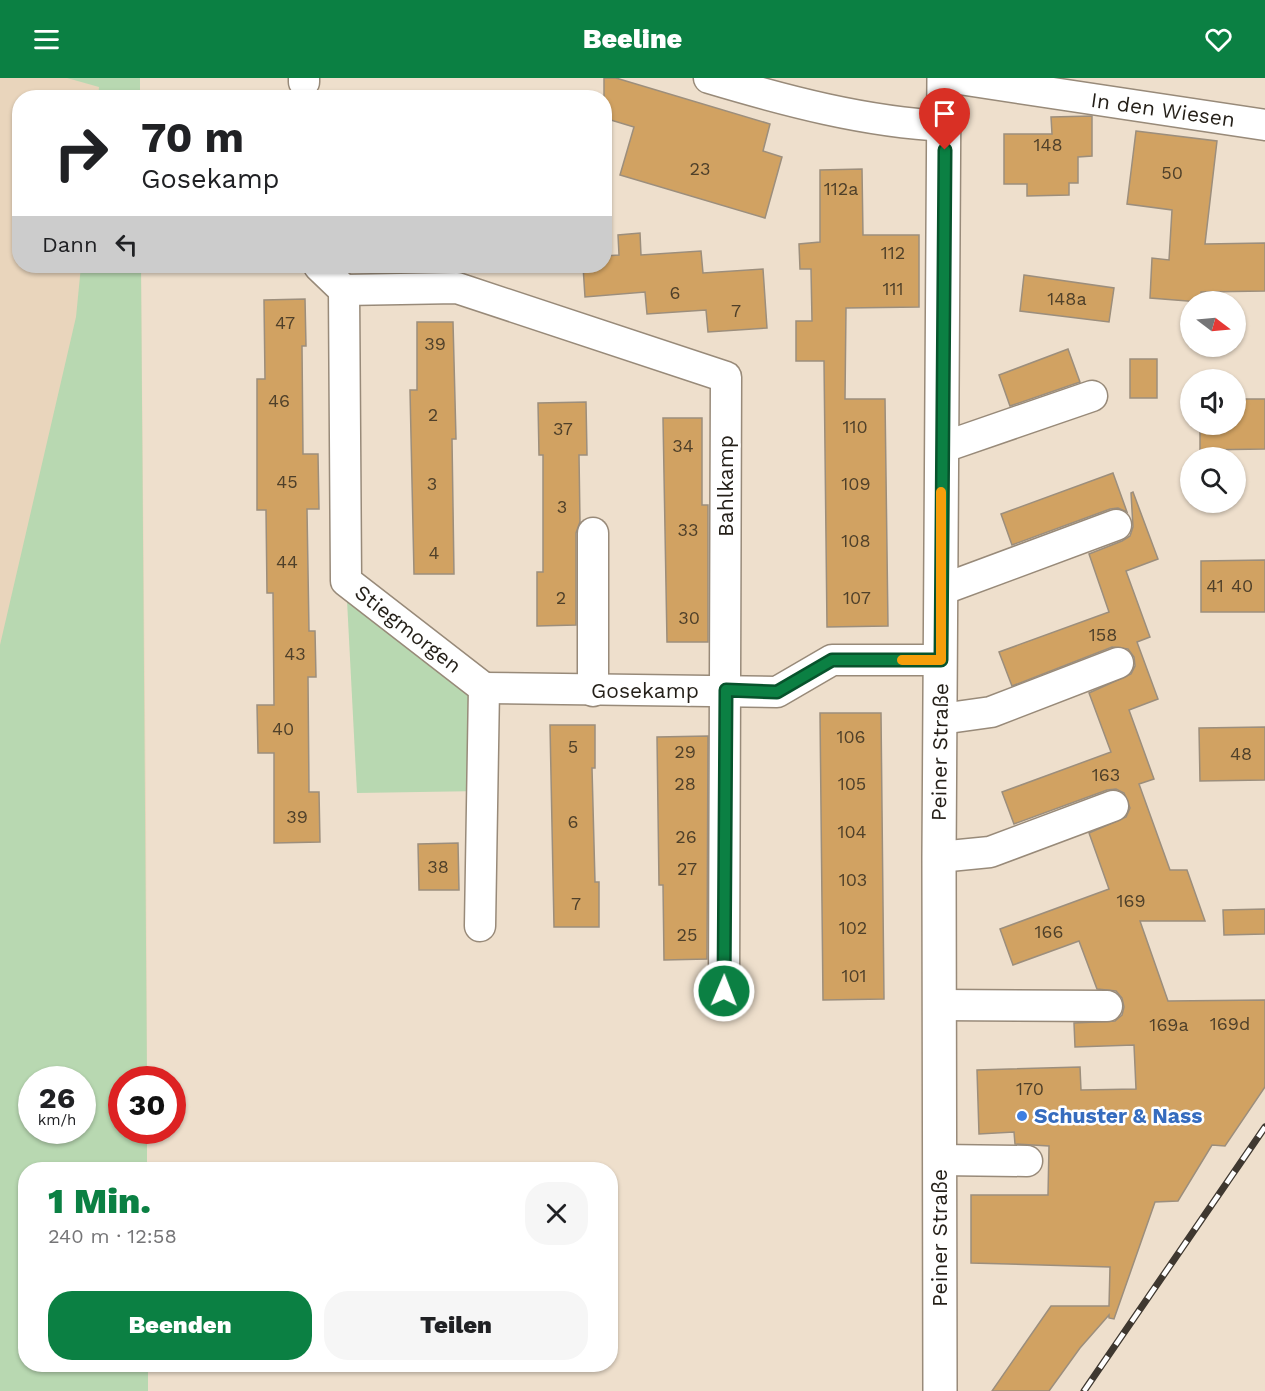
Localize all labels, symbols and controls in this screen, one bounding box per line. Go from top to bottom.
icon: menu [30,23,63,56]
text: Beeline [583,23,682,55]
icon: heart [1202,23,1235,56]
street label: In den Wiesen [1089,87,1237,132]
pin [919,88,970,150]
icon: arrive [928,97,961,130]
text: 70 m [141,113,244,162]
icon: right [42,114,120,192]
house number: 148 [1033,134,1063,155]
house number: 23 [690,158,711,179]
house number: 50 [1161,162,1183,183]
text: Gosekamp [141,163,280,195]
house number: 112a [824,178,858,199]
icon: left [110,228,143,261]
text: Dann [42,232,98,257]
house number: 112 [881,242,905,263]
house number: 111 [882,278,904,299]
house number: 6 [670,282,680,303]
house number: 148a [1047,288,1087,309]
north arrow [1180,291,1246,357]
map controls [1180,291,1246,513]
house number: 7 [731,300,741,321]
house number: 47 [275,312,295,333]
house number: 39 [424,333,446,354]
button: sound [1180,369,1246,435]
house number: 46 [268,390,290,411]
house number: 2 [428,404,438,425]
house number: 110 [842,416,868,437]
house number: 37 [553,418,573,439]
house number: 34 [672,435,694,456]
street label: Bahlkamp [713,435,738,537]
button: search [1180,447,1246,513]
house number: 45 [276,471,298,492]
house number: 3 [427,473,437,494]
house number: 109 [841,473,871,494]
house number: 3 [557,496,567,517]
house number: 33 [678,519,699,540]
house number: 108 [841,530,871,551]
house number: 4 [429,542,440,563]
house number: 44 [276,551,298,572]
house number: 41 [1206,575,1224,596]
house number: 40 [1231,575,1253,596]
street label: Stiegmorgen [350,579,466,678]
house number: 2 [556,587,566,608]
house number: 107 [843,587,871,608]
house number: 30 [678,607,700,628]
house number: 158 [1089,624,1117,645]
house number: 43 [284,643,306,664]
street label: Gosekamp [591,678,699,703]
street label: Peiner Straße [926,683,953,821]
house number: 40 [272,718,294,739]
house number: 106 [836,726,866,747]
house number: 5 [568,736,578,757]
house number: 29 [674,741,696,762]
house number: 48 [1230,743,1252,764]
house number: 163 [1092,764,1120,785]
house number: 28 [674,773,696,794]
house number: 105 [838,773,866,794]
house number: 39 [286,806,308,827]
house number: 6 [568,811,578,832]
house number: 104 [837,821,867,842]
house number: 26 [675,826,697,847]
house number: 38 [427,856,449,877]
house number: 27 [677,858,697,879]
house number: 103 [839,869,867,890]
house number: 169 [1116,890,1146,911]
house number: 7 [571,893,581,914]
house number: 102 [839,917,867,938]
house number: 166 [1035,921,1063,942]
house number: 25 [677,924,697,945]
position arrow [692,959,756,1023]
house number: 101 [841,965,867,986]
house number: 169d [1210,1013,1250,1034]
house number: 169a [1149,1014,1189,1035]
speed limit sign: 30 [108,1066,186,1144]
house number: 170 [1016,1078,1044,1099]
text: 26 [39,1080,75,1115]
place label: Schuster & Nass [1034,1103,1202,1128]
marker: Schuster & Nass [1015,1109,1029,1123]
text: km/h [38,1111,76,1129]
street label: Peiner Straße [927,1169,952,1307]
text: 1 Min. [48,1180,151,1222]
button: close [525,1182,588,1245]
text: 240 m · 12:58 [48,1224,177,1248]
button: Beenden [48,1291,312,1360]
button: Teilen [324,1291,588,1360]

